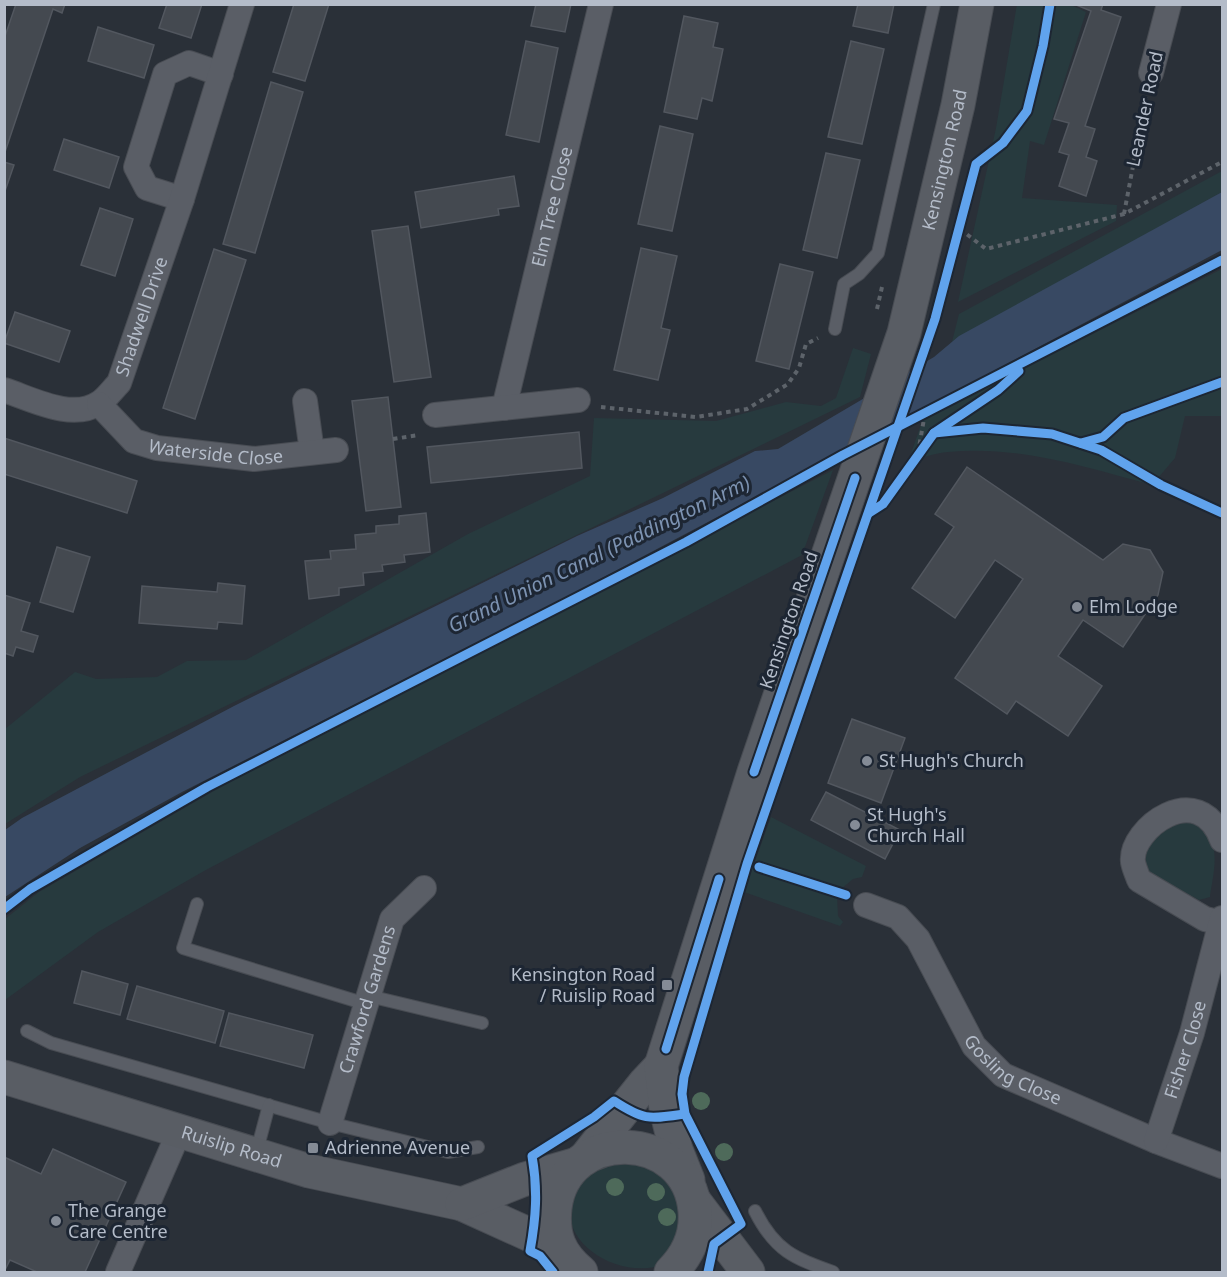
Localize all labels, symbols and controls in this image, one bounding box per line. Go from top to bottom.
street label: Leander Road [1120,49,1168,169]
street label: Kensington Road [916,87,972,233]
street label: Elm Tree Close [525,144,577,269]
street label: Shadwell Drive [109,253,172,379]
street label: Waterside Close [145,433,284,470]
water label: Grand Union Canal (Paddington Arm) [443,468,754,639]
street label: Kensington Road [753,548,823,692]
place label: Elm Lodge [1089,594,1178,618]
marker: Elm Lodge [1070,600,1084,614]
place label: St Hugh's Church [879,748,1024,772]
marker: St Hugh's Church [860,754,874,768]
place label: St Hugh's Church Hall [867,802,965,847]
marker: St Hugh's Church Hall [848,818,862,832]
street label: Crawford Gardens [333,922,400,1076]
place label: Kensington Road / Ruislip Road [511,962,655,1007]
marker: Kensington Road / Ruislip Road [660,978,674,992]
street label: Fisher Close [1158,998,1211,1102]
street label: Gosling Close [959,1030,1066,1110]
street label: Ruislip Road [179,1119,285,1173]
place label: Adrienne Avenue [325,1135,470,1159]
marker: Adrienne Avenue [306,1141,320,1155]
place label: The Grange Care Centre [68,1198,168,1243]
marker: The Grange Care Centre [49,1214,63,1228]

